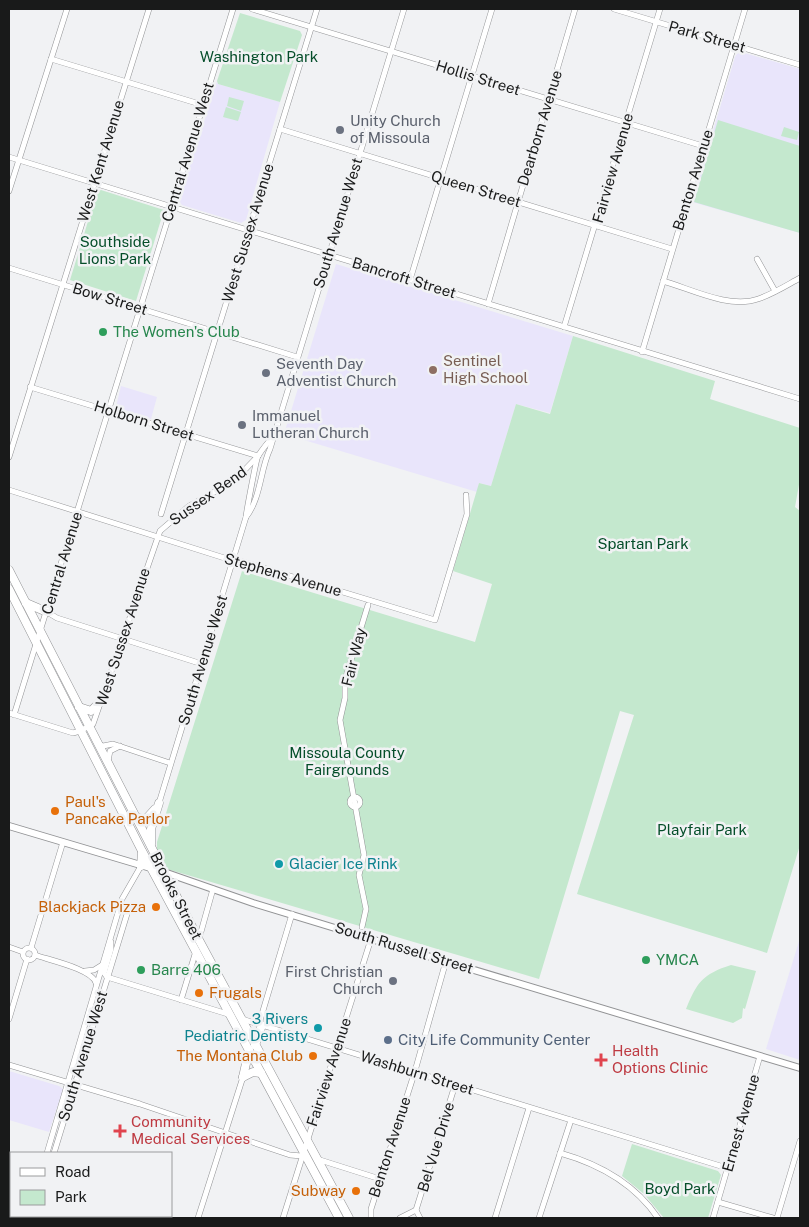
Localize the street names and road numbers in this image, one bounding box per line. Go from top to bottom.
street label: Park Street [667,17,748,56]
street label: Hollis Street [434,57,523,98]
street label: Dearborn Avenue [514,68,565,188]
street label: Central Avenue West [158,80,217,224]
street label: West Kent Avenue [74,98,127,224]
street label: Fairview Avenue [589,111,636,225]
street label: Benton Avenue [669,127,716,232]
street label: South Avenue West [310,155,365,290]
street label: West Sussex Avenue [218,161,277,304]
street label: Queen Street [429,167,523,210]
street label: Bancroft Street [350,254,458,301]
street label: Bow Street [71,279,150,318]
street label: Holborn Street [92,397,196,444]
street label: Sussex Bend [166,463,250,528]
street label: Central Avenue [38,509,85,616]
street label: Stephens Avenue [223,550,344,599]
street label: West Sussex Avenue [92,566,153,708]
street label: South Avenue West [175,592,230,727]
street label: Fair Way [338,626,369,688]
street label: Brooks Street [147,849,206,943]
street label: South Russell Street [333,918,476,977]
street label: South Avenue West [55,988,110,1123]
street label: Fairview Avenue [303,1015,354,1128]
street label: Washburn Street [358,1047,476,1098]
street label: Ernest Avenue [718,1072,763,1174]
street label: Benton Avenue [365,1094,414,1199]
street label: Bel Vue Drive [414,1100,457,1194]

